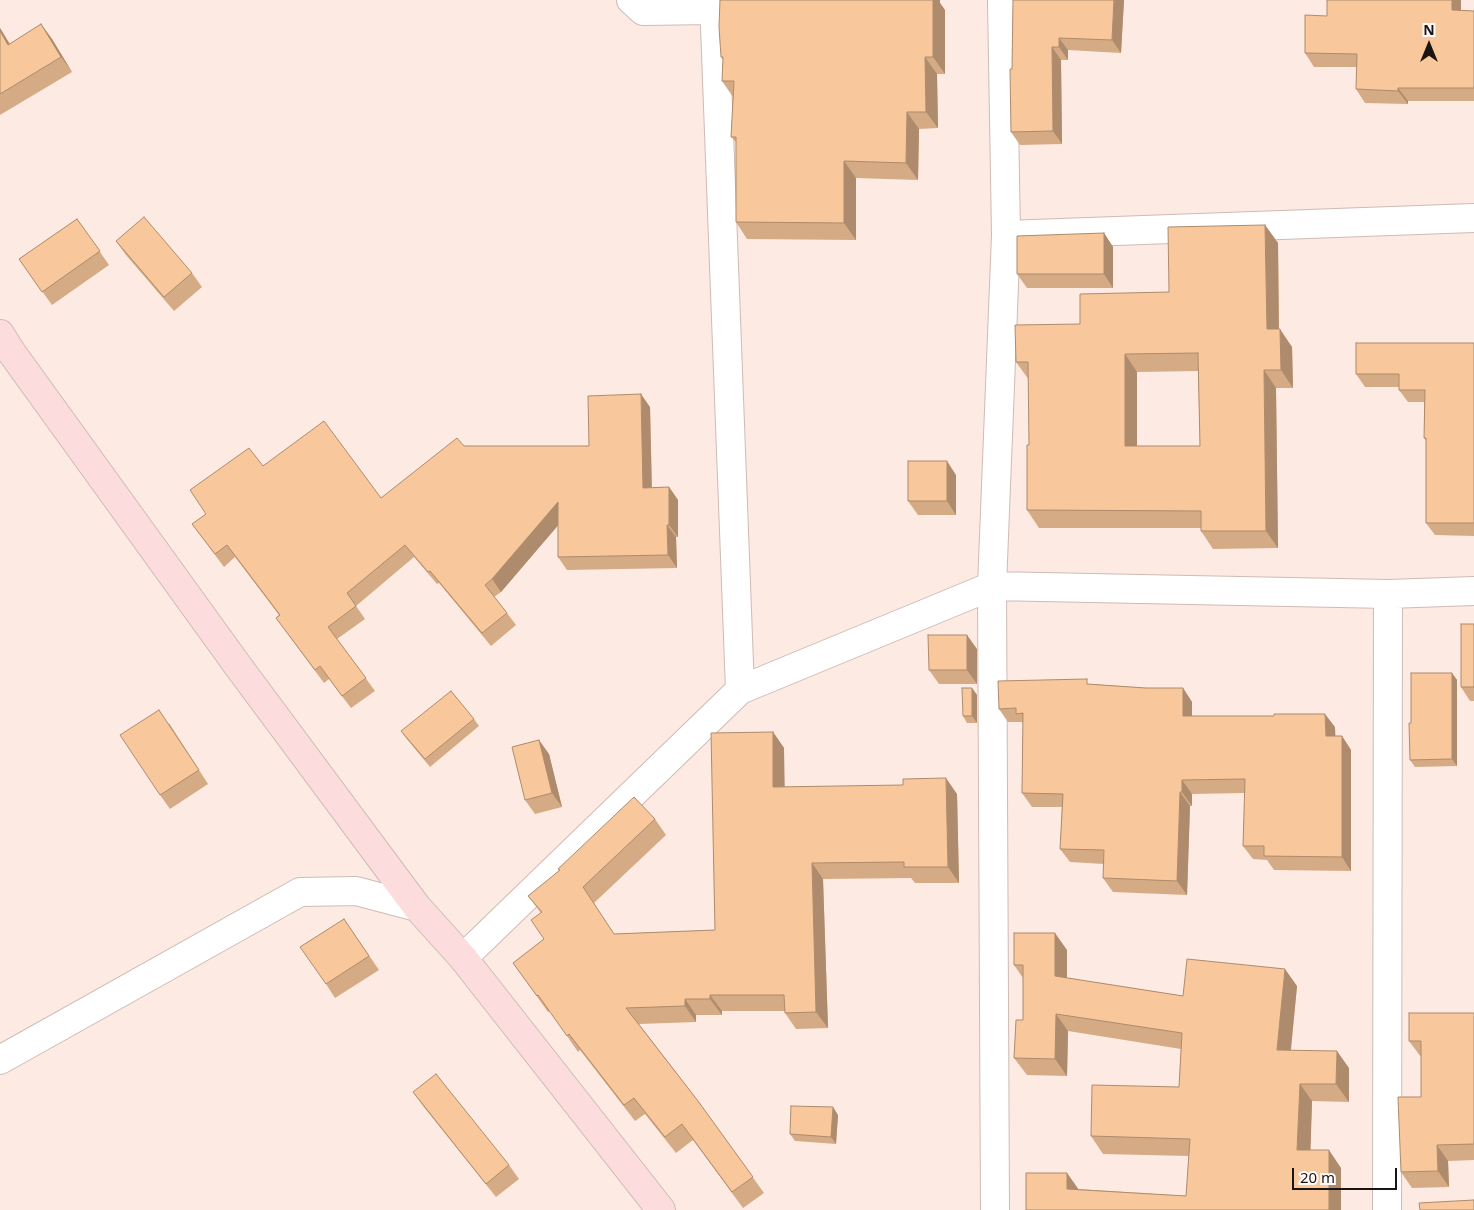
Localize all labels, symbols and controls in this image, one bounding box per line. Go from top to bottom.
north arrow [1404,20,1454,70]
text: N [1423,20,1435,39]
scale bar [1294,1158,1399,1190]
text: 20 m [1300,1167,1335,1187]

